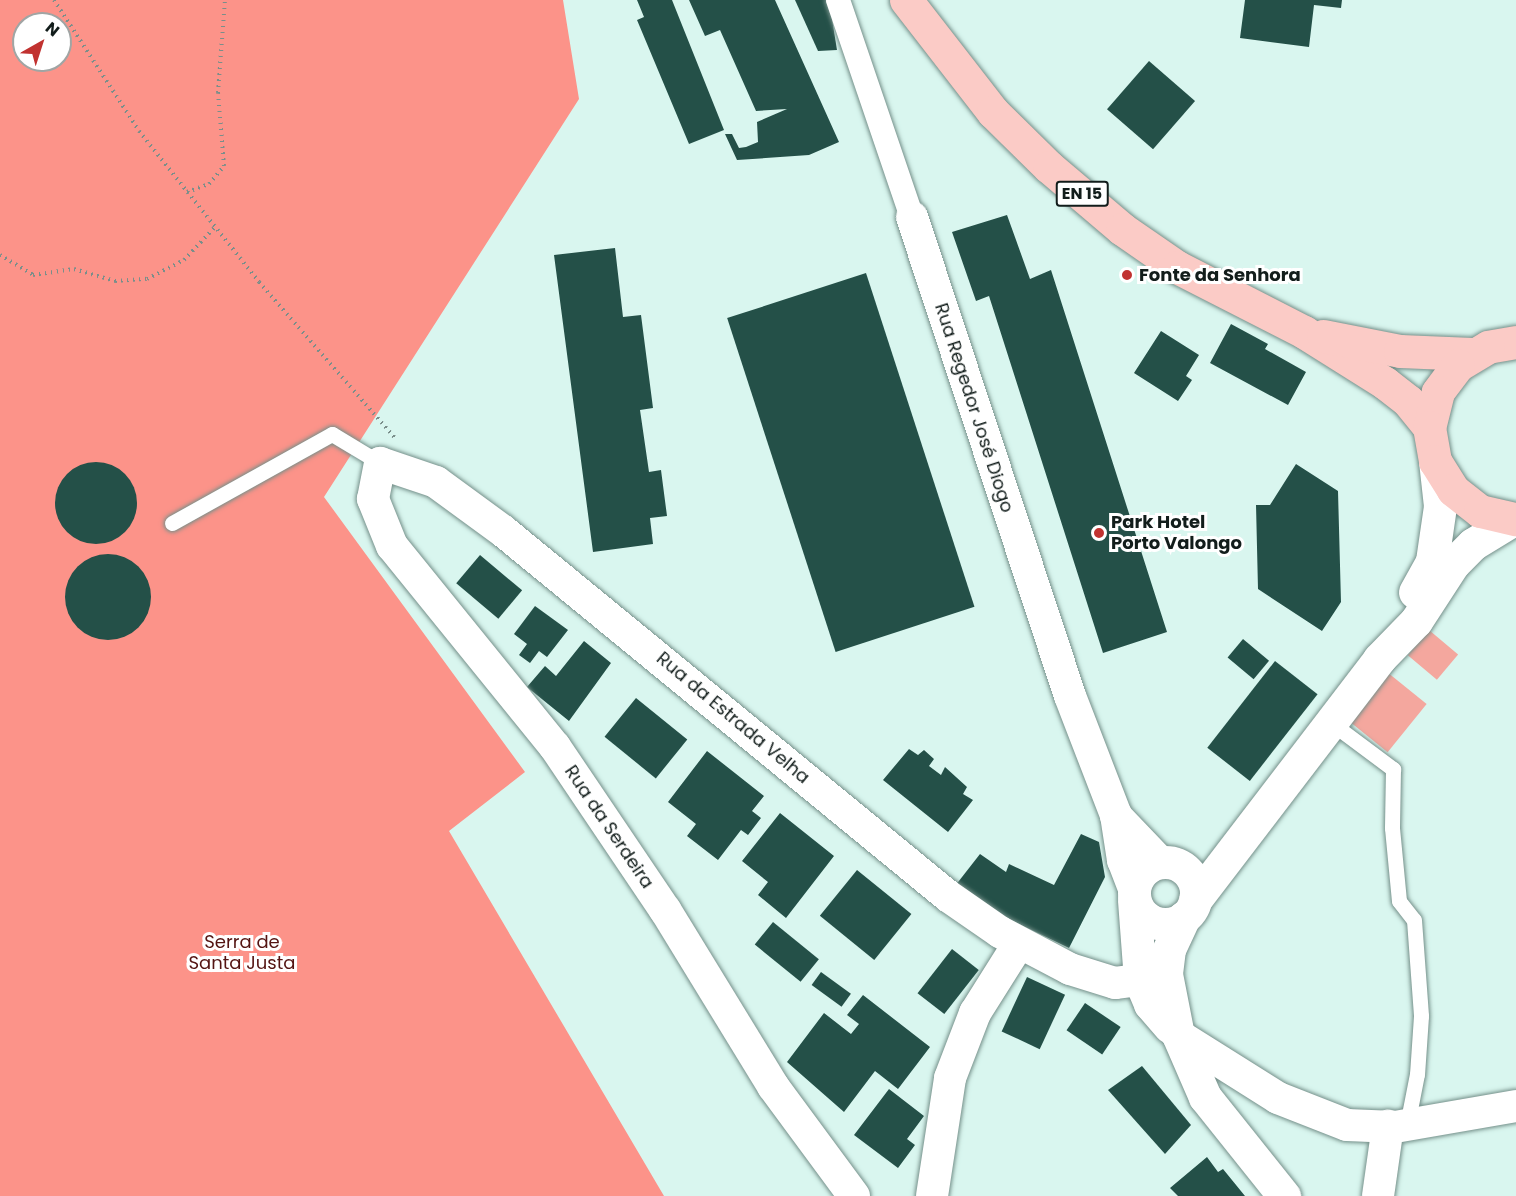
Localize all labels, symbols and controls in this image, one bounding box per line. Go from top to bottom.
north arrow [12,12,72,72]
text: N [40,16,64,42]
road number: EN 15 [1055,181,1109,207]
place label: Fonte da Senhora [1139,264,1301,286]
marker: Fonte da Senhora [1120,268,1134,282]
street label: Rua Regedor José Diogo [930,301,1018,515]
place label: Park Hotel Porto Valongo [1111,512,1242,554]
marker: Park Hotel Porto Valongo [1092,526,1106,540]
street label: Rua da Estrada Velha [652,648,814,788]
street label: Rua da Serdeira [560,761,658,893]
park label: Serra de Santa Justa [189,932,295,974]

